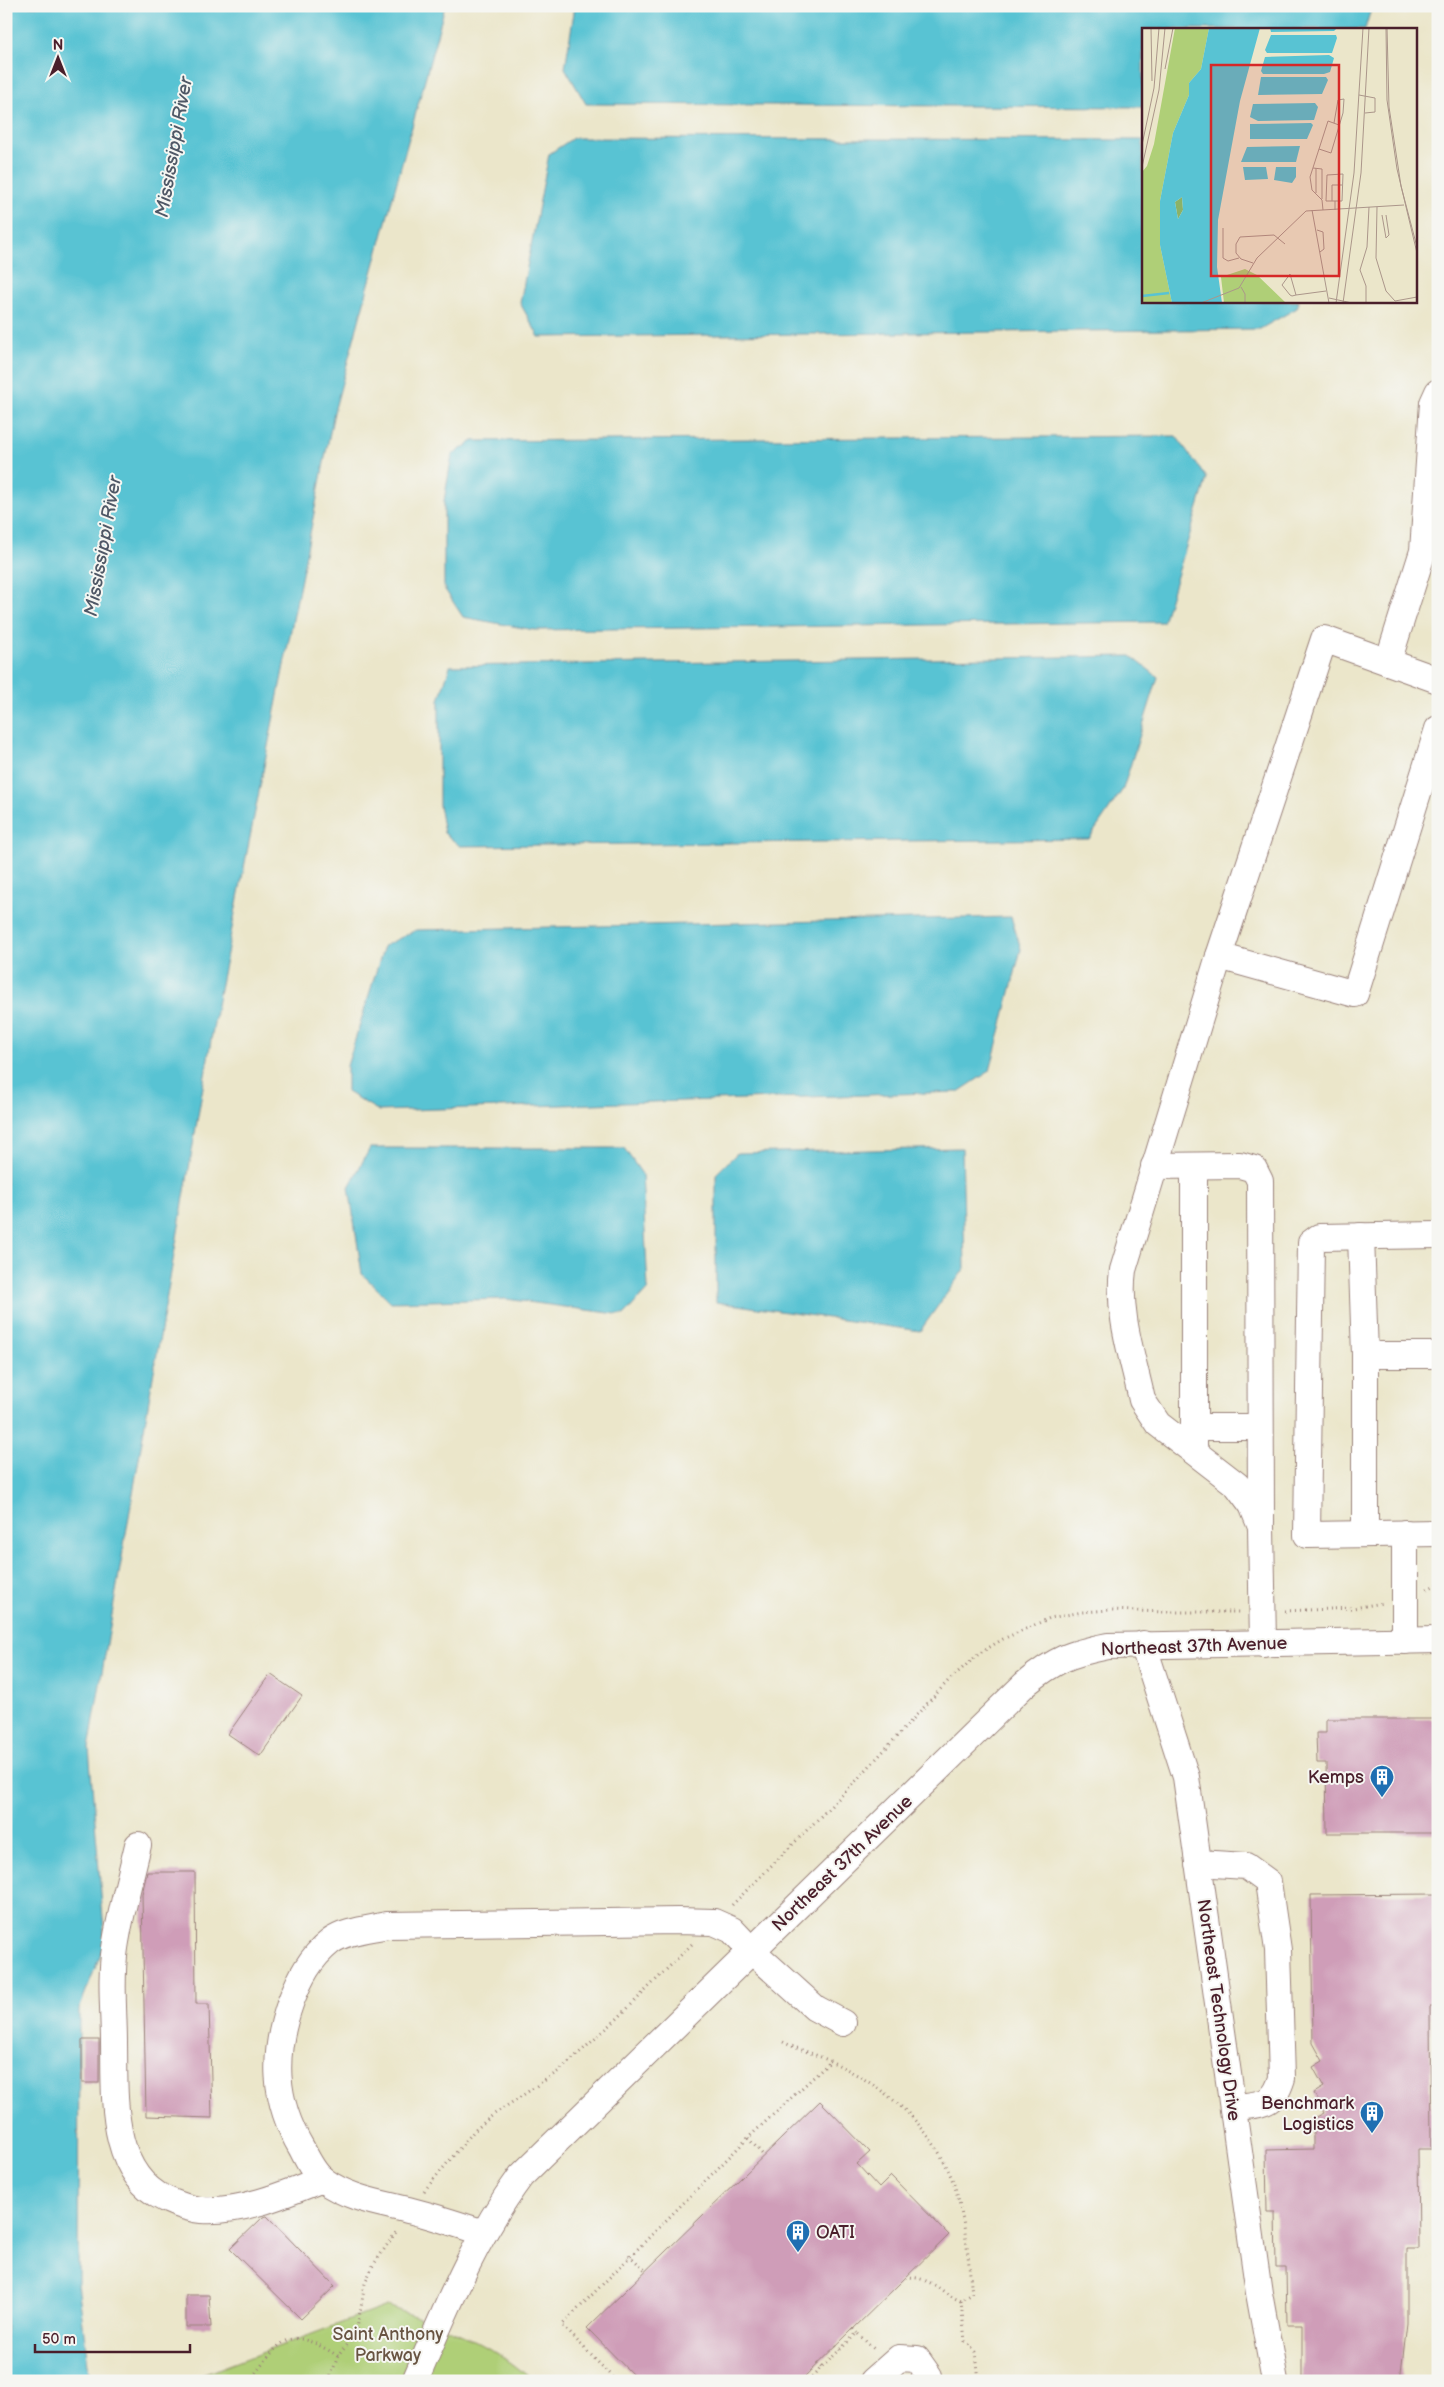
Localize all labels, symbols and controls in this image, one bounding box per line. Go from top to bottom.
inset map [1142,28,1416,302]
north arrow [32,32,82,82]
text: N [53,37,63,54]
water label: Mississippi River [151,74,198,219]
water label: Mississippi River [80,473,127,618]
street label: Northeast 37th Avenue [1100,1633,1288,1660]
building icon: Kemps [1369,1764,1395,1798]
place label: Kemps [1308,1767,1364,1788]
street label: Northeast 37th Avenue [768,1791,917,1936]
street label: Northeast Technology Drive [1193,1898,1245,2123]
place label: Benchmark Logistics [1261,2093,1354,2135]
building icon: Benchmark Logistics [1359,2100,1385,2134]
building icon: OATI [785,2219,811,2253]
place label: OATI [816,2222,855,2243]
scale bar [35,2322,190,2354]
park label: Saint Anthony Parkway [333,2324,444,2366]
text: 50 m [42,2330,76,2349]

